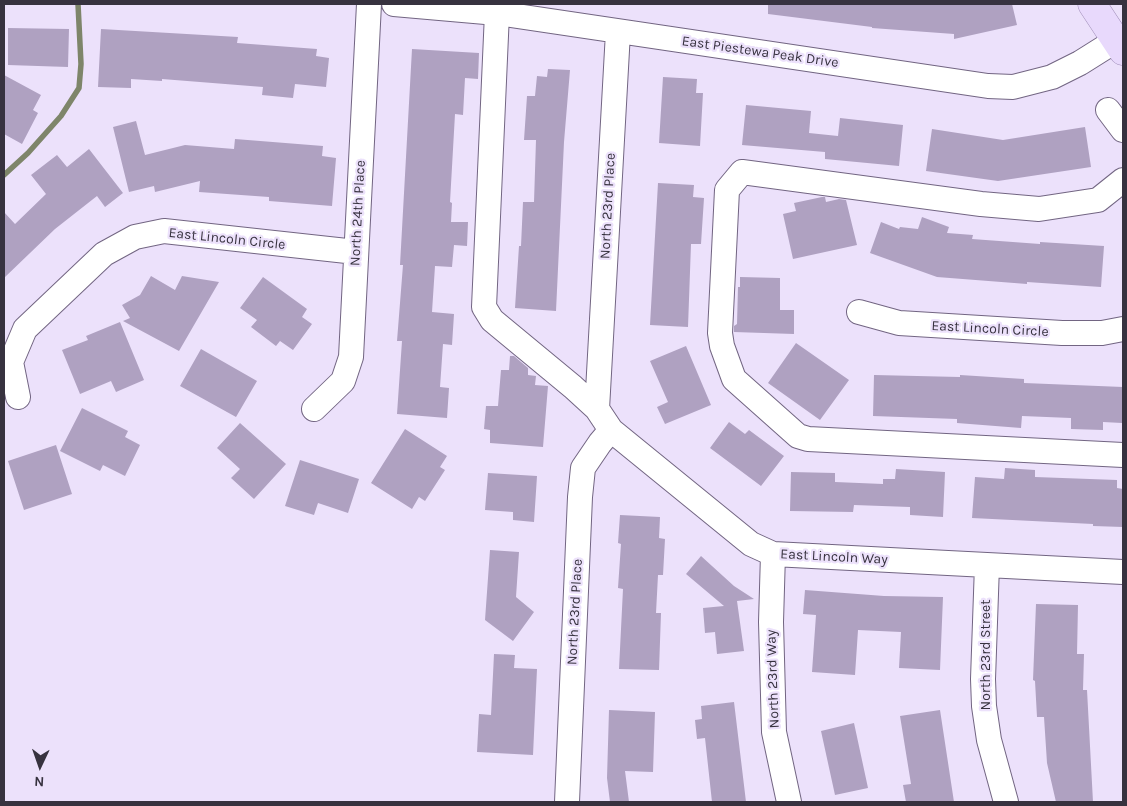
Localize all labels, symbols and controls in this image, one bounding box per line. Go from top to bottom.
street label: East Piestewa Peak Drive [681,33,839,71]
street label: North 23rd Place [597,153,619,259]
street label: North 24th Place [347,160,369,266]
street label: East Lincoln Circle [168,225,286,253]
street label: East Lincoln Circle [931,318,1049,340]
street label: East Lincoln Way [780,546,888,568]
street label: North 23rd Place [564,559,586,665]
street label: North 23rd Street [978,600,994,710]
street label: North 23rd Way [763,629,783,729]
north arrow [15,741,65,791]
text: N [34,773,45,790]

